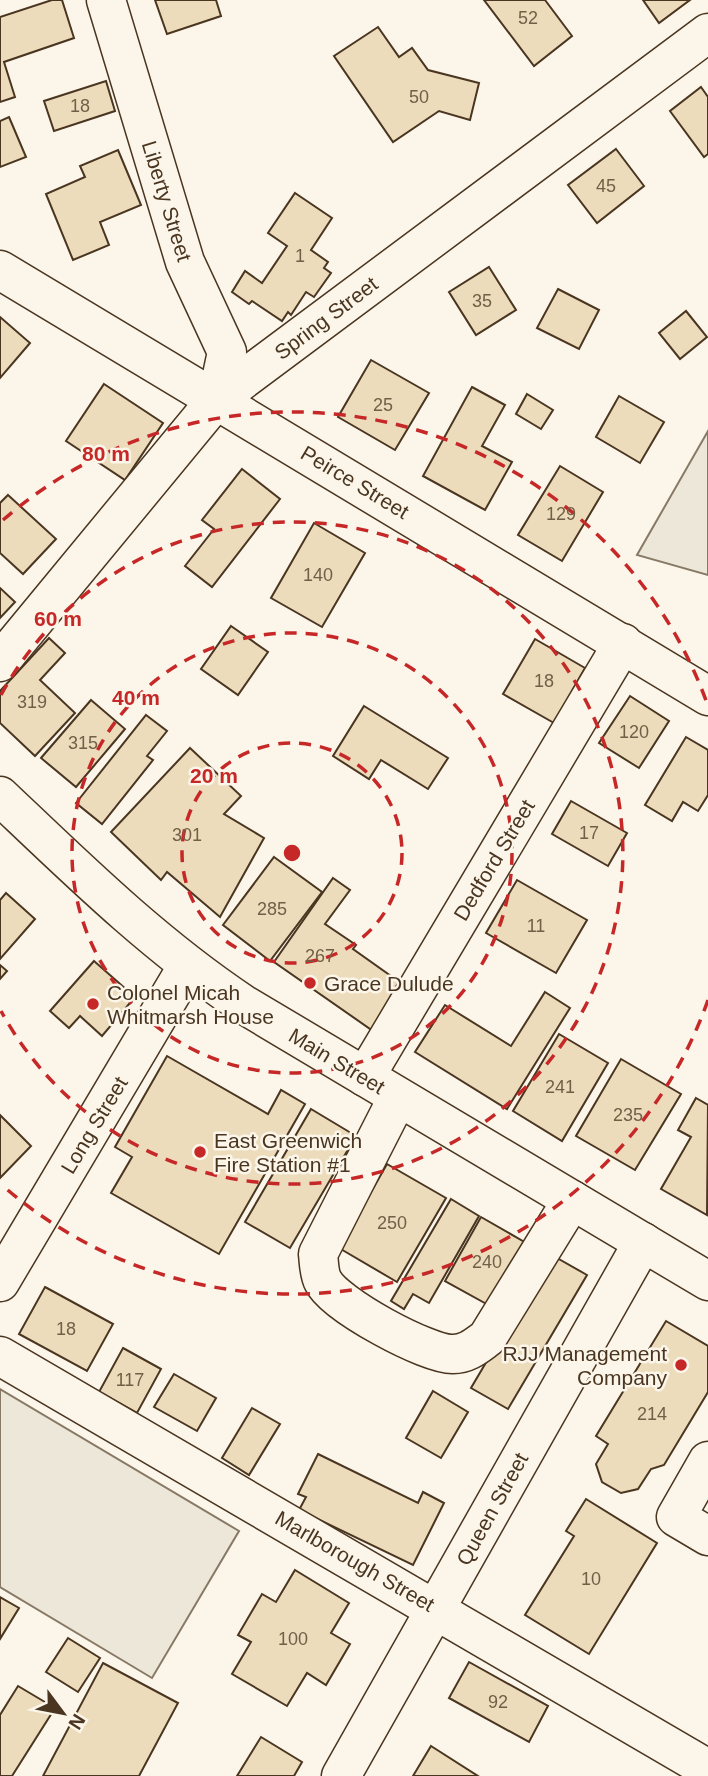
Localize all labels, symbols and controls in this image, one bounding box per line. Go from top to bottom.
house number: 52 [518,8,538,28]
house number: 50 [409,87,429,107]
house number: 18 [70,96,90,116]
street label: Liberty Street [138,138,196,264]
house number: 45 [596,176,616,196]
house number: 1 [295,246,305,266]
street label: Spring Street [270,272,382,364]
house number: 35 [472,291,492,311]
house number: 25 [373,395,393,415]
street label: Peirce Street [297,441,413,523]
text: 80 m [82,442,130,465]
house number: 129 [546,504,576,524]
house number: 140 [303,565,333,585]
text: 60 m [34,607,82,630]
house number: 18 [534,671,554,691]
text: 40 m [112,686,160,709]
house number: 319 [17,692,47,712]
house number: 120 [619,722,649,742]
house number: 315 [68,733,98,753]
text: 20 m [190,764,238,787]
street label: Dedford Street [449,795,539,924]
house number: 17 [579,823,599,843]
house number: 301 [172,825,202,845]
centre of rings [280,841,304,865]
house number: 285 [257,899,287,919]
house number: 11 [527,916,545,936]
house number: 267 [305,946,335,966]
place label: Grace Dulude [324,972,454,995]
marker: Grace Dulude [302,975,318,991]
place label: Colonel Micah Whitmarsh House [107,981,274,1028]
marker: Colonel Micah Whitmarsh House [85,996,101,1012]
street label: Main Street [285,1023,389,1099]
street label: Long Street [56,1072,132,1177]
house number: 241 [545,1077,575,1097]
house number: 235 [613,1105,643,1125]
place label: East Greenwich Fire Station #1 [214,1129,362,1176]
marker: East Greenwich Fire Station #1 [192,1144,208,1160]
house number: 250 [377,1213,407,1233]
house number: 240 [472,1252,502,1272]
house number: 18 [56,1319,76,1339]
place label: RJJ Management Company [502,1342,667,1389]
marker: RJJ Management Company [673,1357,689,1373]
house number: 117 [116,1370,144,1390]
house number: 214 [637,1404,667,1424]
street label: Queen Street [452,1449,532,1569]
street label: Marlborough Street [271,1506,439,1616]
house number: 10 [581,1569,601,1589]
house number: 100 [278,1629,308,1649]
north arrow [28,1678,98,1748]
house number: 92 [488,1692,508,1712]
text: N [64,1710,90,1733]

